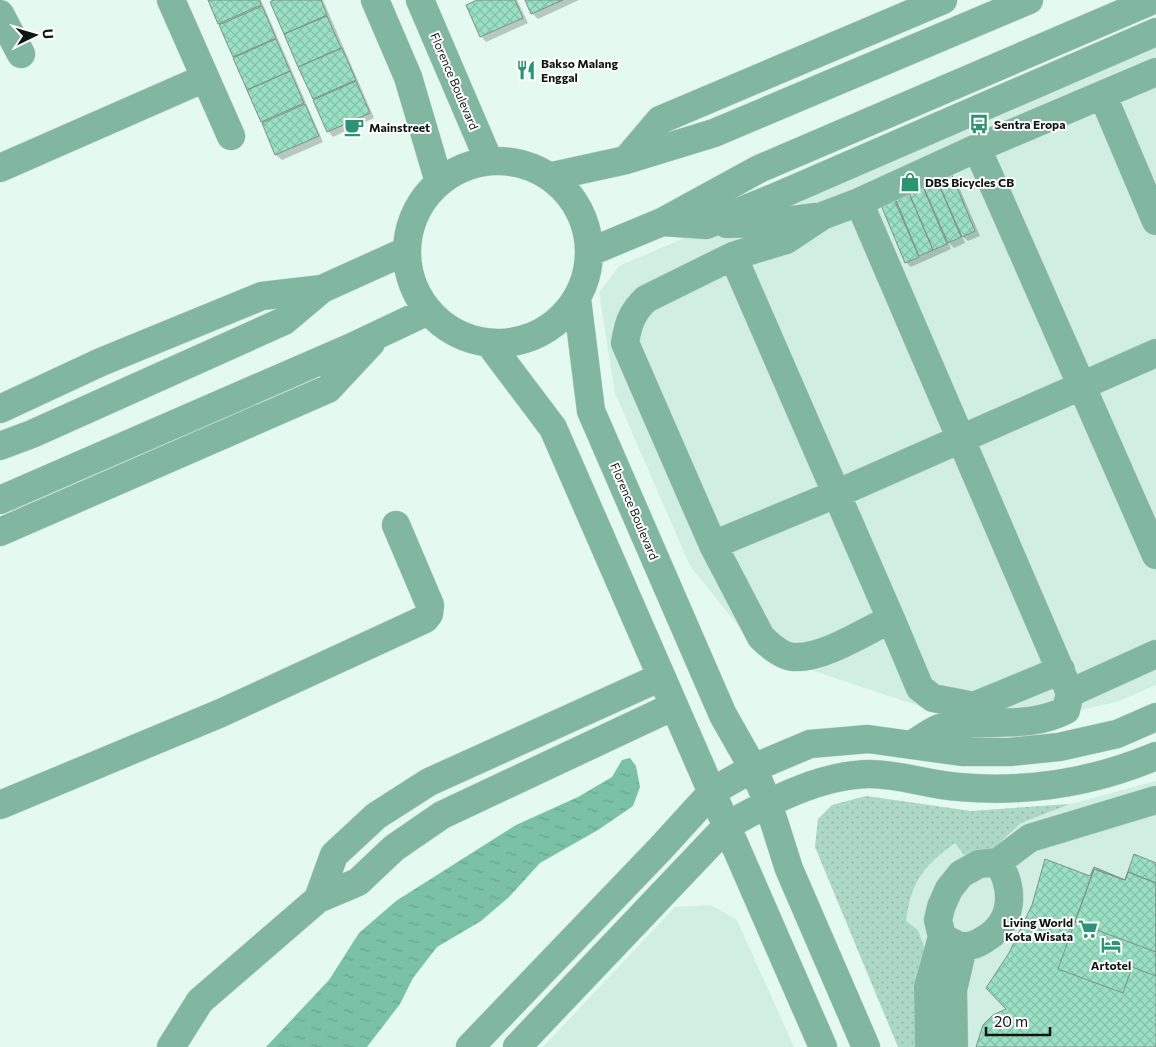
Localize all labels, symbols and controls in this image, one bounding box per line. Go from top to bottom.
north arrow [10,10,60,60]
text: U [40,28,57,40]
street label: Florence Boulevard [428,30,482,132]
place label: Bakso Malang Enggal [541,56,619,84]
restaurant icon: Bakso Malang Enggal [515,59,537,81]
bus stop icon: Sentra Eropa [968,113,990,135]
cafe icon: Mainstreet [343,116,365,138]
place label: Sentra Eropa [994,117,1066,131]
place label: Mainstreet [369,120,430,134]
shop icon: DBS Bicycles CB [899,171,921,193]
place label: DBS Bicycles CB [925,175,1014,189]
street label: Florence Boulevard [608,460,662,562]
place label: Living World Kota Wisata [1003,915,1073,943]
supermarket icon: Living World Kota Wisata [1077,918,1099,940]
hotel icon: Artotel [1100,934,1122,956]
place label: Artotel [1091,958,1131,972]
scale bar [986,1004,1050,1036]
text: 20 m [994,1012,1028,1030]

